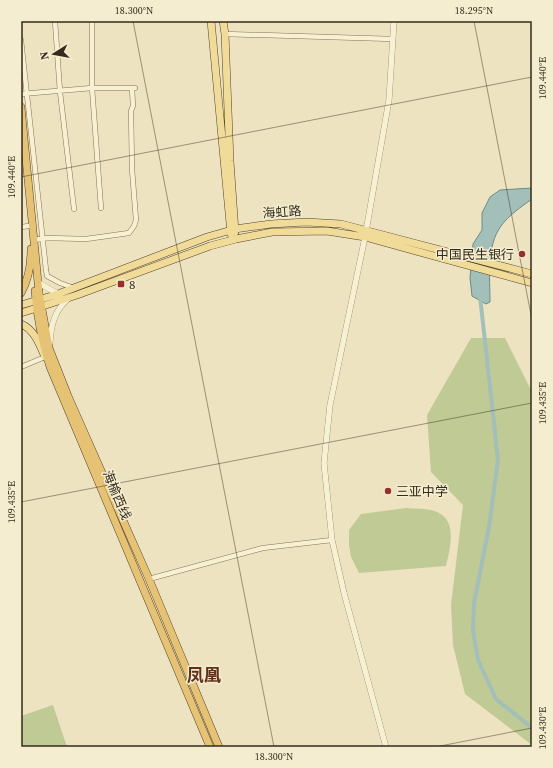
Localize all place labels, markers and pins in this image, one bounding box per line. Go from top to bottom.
place label: 中国民生银行 [436,246,514,263]
marker: 中国民生银行 [517,249,527,259]
place label: 8 [129,276,136,293]
marker: 8 [116,279,126,289]
place label: 三亚中学 [396,483,448,500]
marker: 三亚中学 [383,486,393,496]

